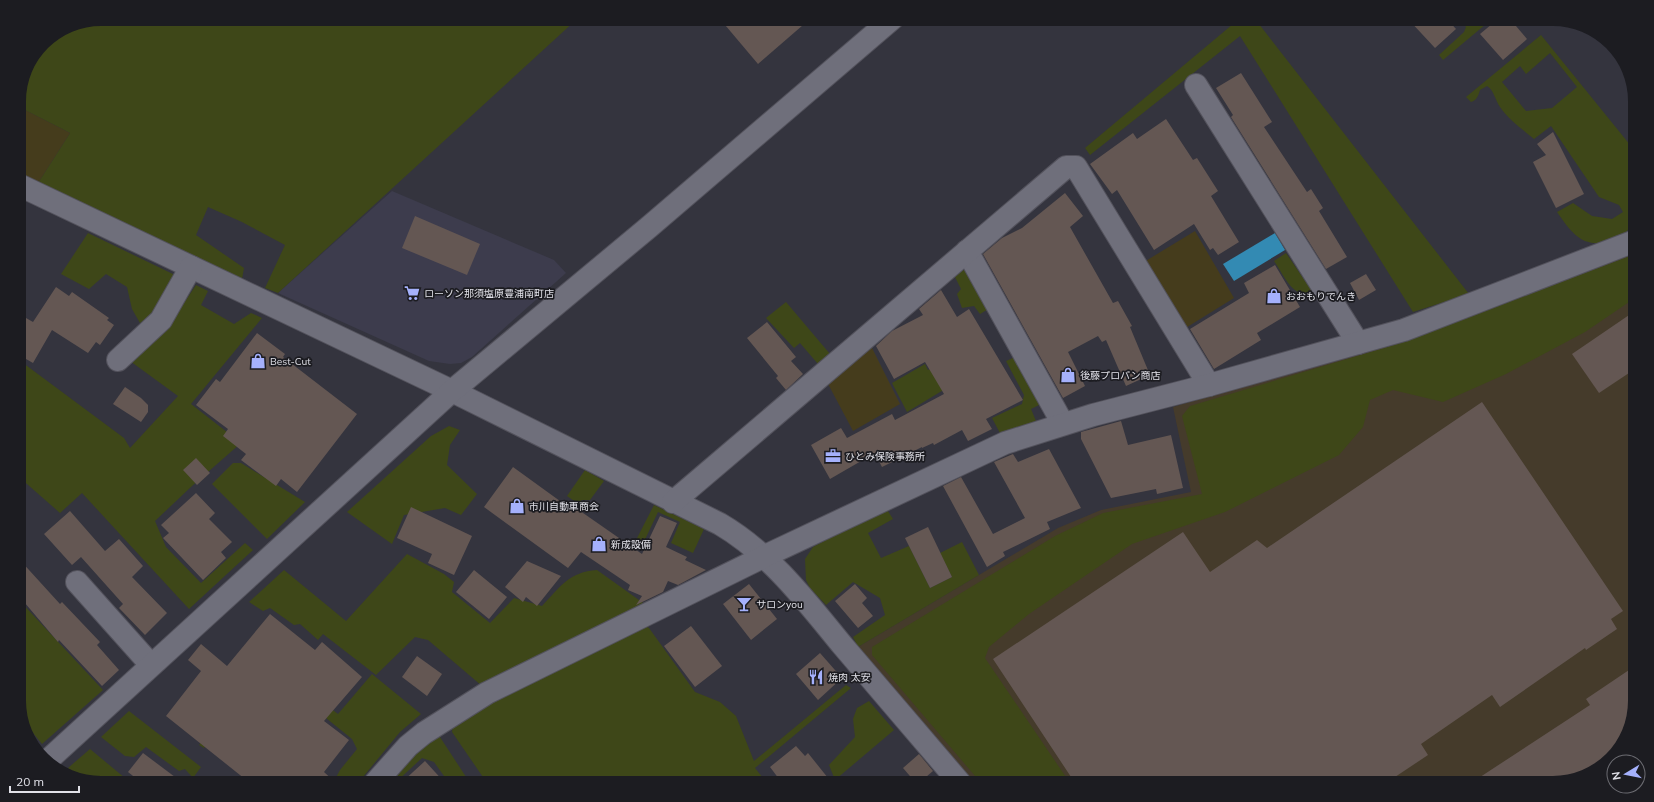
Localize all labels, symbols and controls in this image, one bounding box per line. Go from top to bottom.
supermarket icon: ローソン那須塩原豊浦南町店 [403,284,421,302]
place label: ローソン那須塩原豊浦南町店 [424,287,554,300]
shop icon: おおもりでんき [1265,287,1283,305]
place label: おおもりでんき [1286,290,1356,303]
shop icon: Best-Cut [249,352,267,370]
place label: Best-Cut [270,355,311,368]
shop icon: 後藤プロパン商店 [1059,366,1077,384]
place label: 後藤プロパン商店 [1080,369,1161,382]
office icon: ひとみ保険事務所 [824,447,842,465]
place label: ひとみ保険事務所 [845,450,925,463]
shop icon: 市川自動車商会 [508,497,526,515]
place label: 市川自動車商会 [529,500,599,513]
shop icon: 新成設備 [590,535,608,553]
place label: 新成設備 [611,538,651,551]
bar icon: サロンyou [735,595,753,613]
place label: サロンyou [756,598,803,611]
restaurant icon: 焼肉 太安 [807,668,825,686]
place label: 焼肉 太安 [828,671,871,684]
north arrow [1606,754,1646,794]
scale bar [10,768,79,794]
text: N [1609,770,1624,781]
text: 20 m [16,774,44,789]

